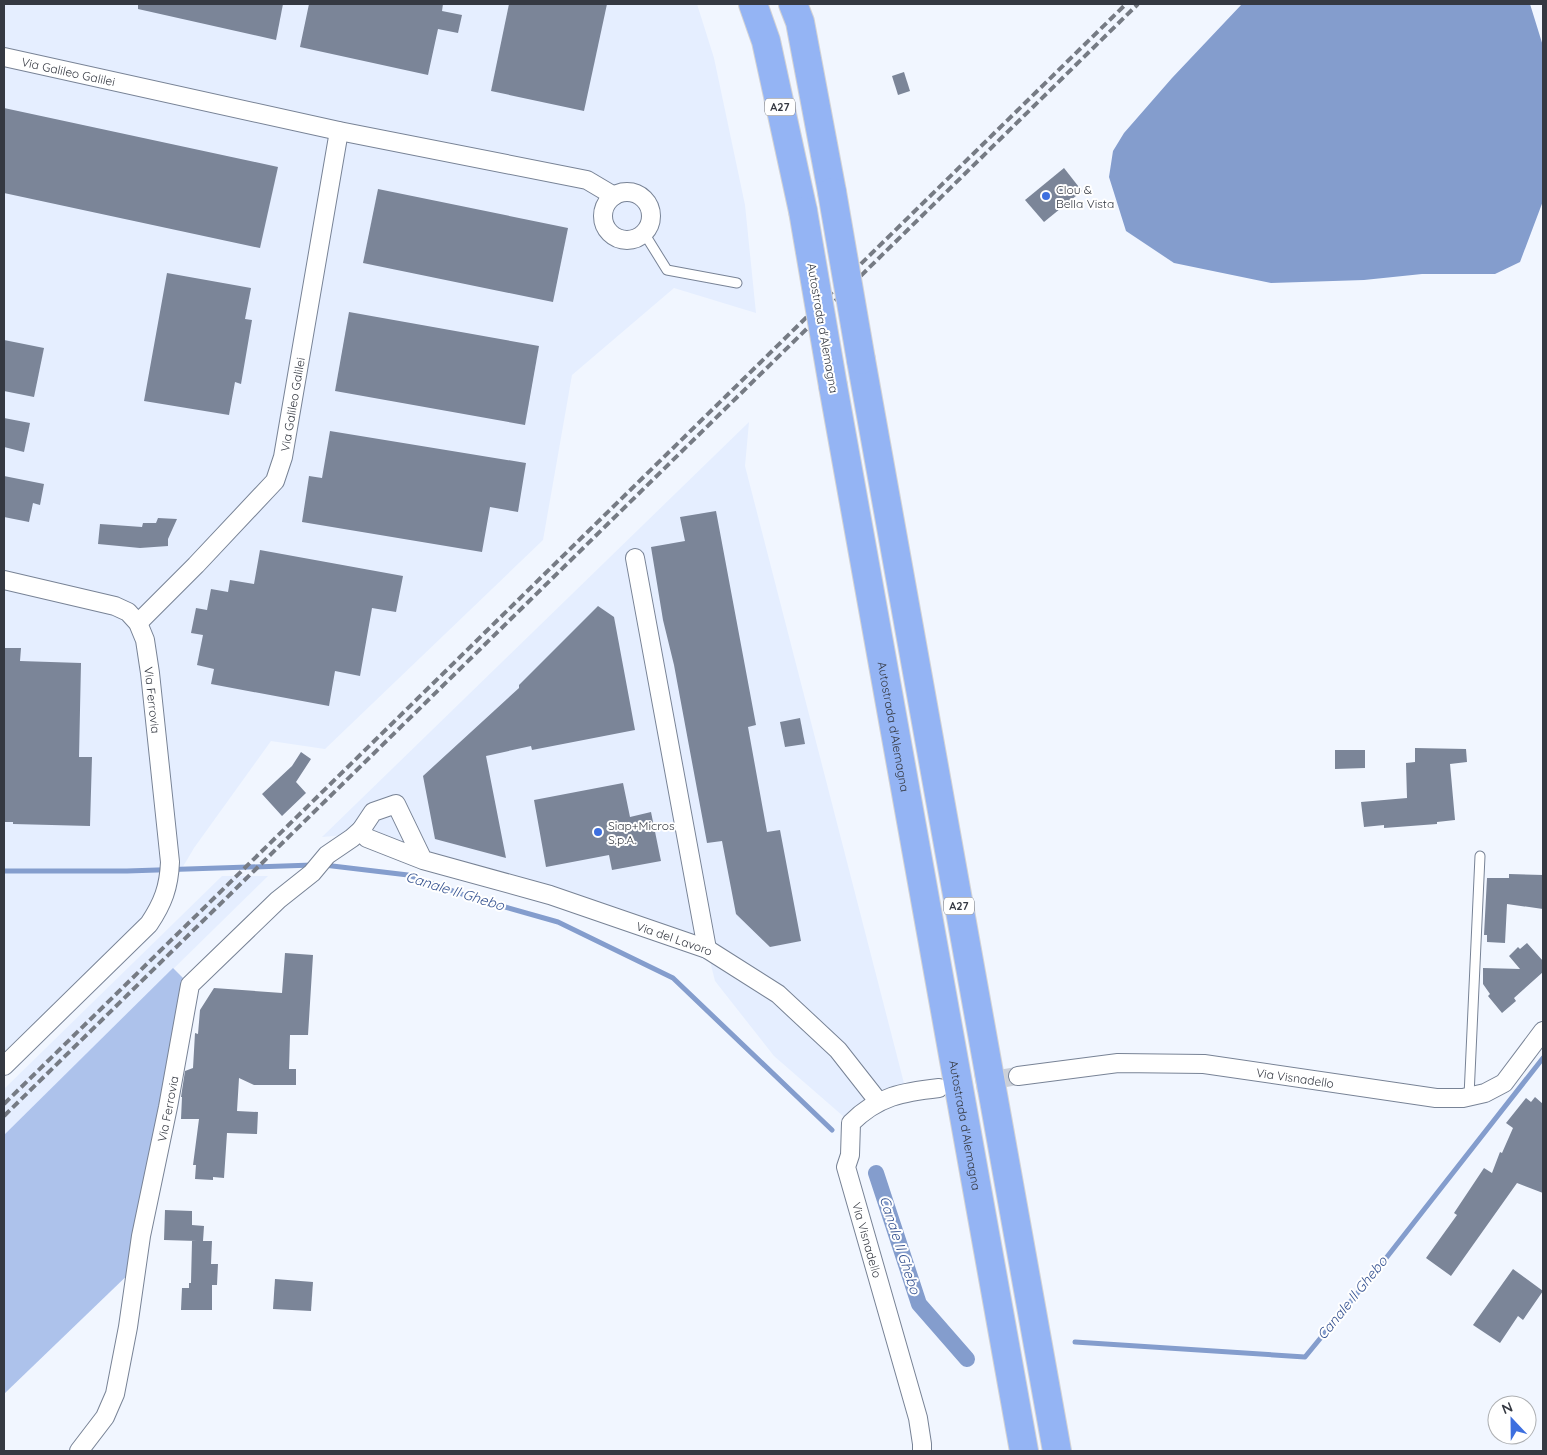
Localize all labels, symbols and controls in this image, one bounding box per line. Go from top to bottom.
street label: Via Galileo Galilei [20,54,117,89]
road number: A27 [765,98,795,115]
place label: Clou & Bella Vista [1056,182,1114,211]
marker: Clou & Bella Vista [1040,190,1052,202]
street label: Autostrada d'Alemagna [804,262,842,394]
street label: Via Galileo Galilei [277,356,307,453]
street label: Autostrada d'Alemagna [875,660,913,793]
street label: Via Ferrovia [142,666,164,734]
place label: Siap+Micros S.p.A. [608,818,675,847]
marker: Siap+Micros S.p.A. [592,826,604,838]
water label: Canale Il Ghebo [404,867,507,915]
road number: A27 [944,898,974,914]
street label: Via del Lavoro [635,918,716,958]
street label: Autostrada d'Alemagna [947,1059,985,1191]
street label: Via Visnadello [1255,1064,1335,1090]
street label: Via Ferrovia [153,1075,181,1143]
water label: Canale Il Ghebo [876,1194,925,1297]
street label: Via Visnadello [849,1200,885,1280]
water label: Canale Il Ghebo [1313,1252,1391,1343]
north arrow [1487,1395,1537,1445]
text: N [1499,1398,1515,1418]

